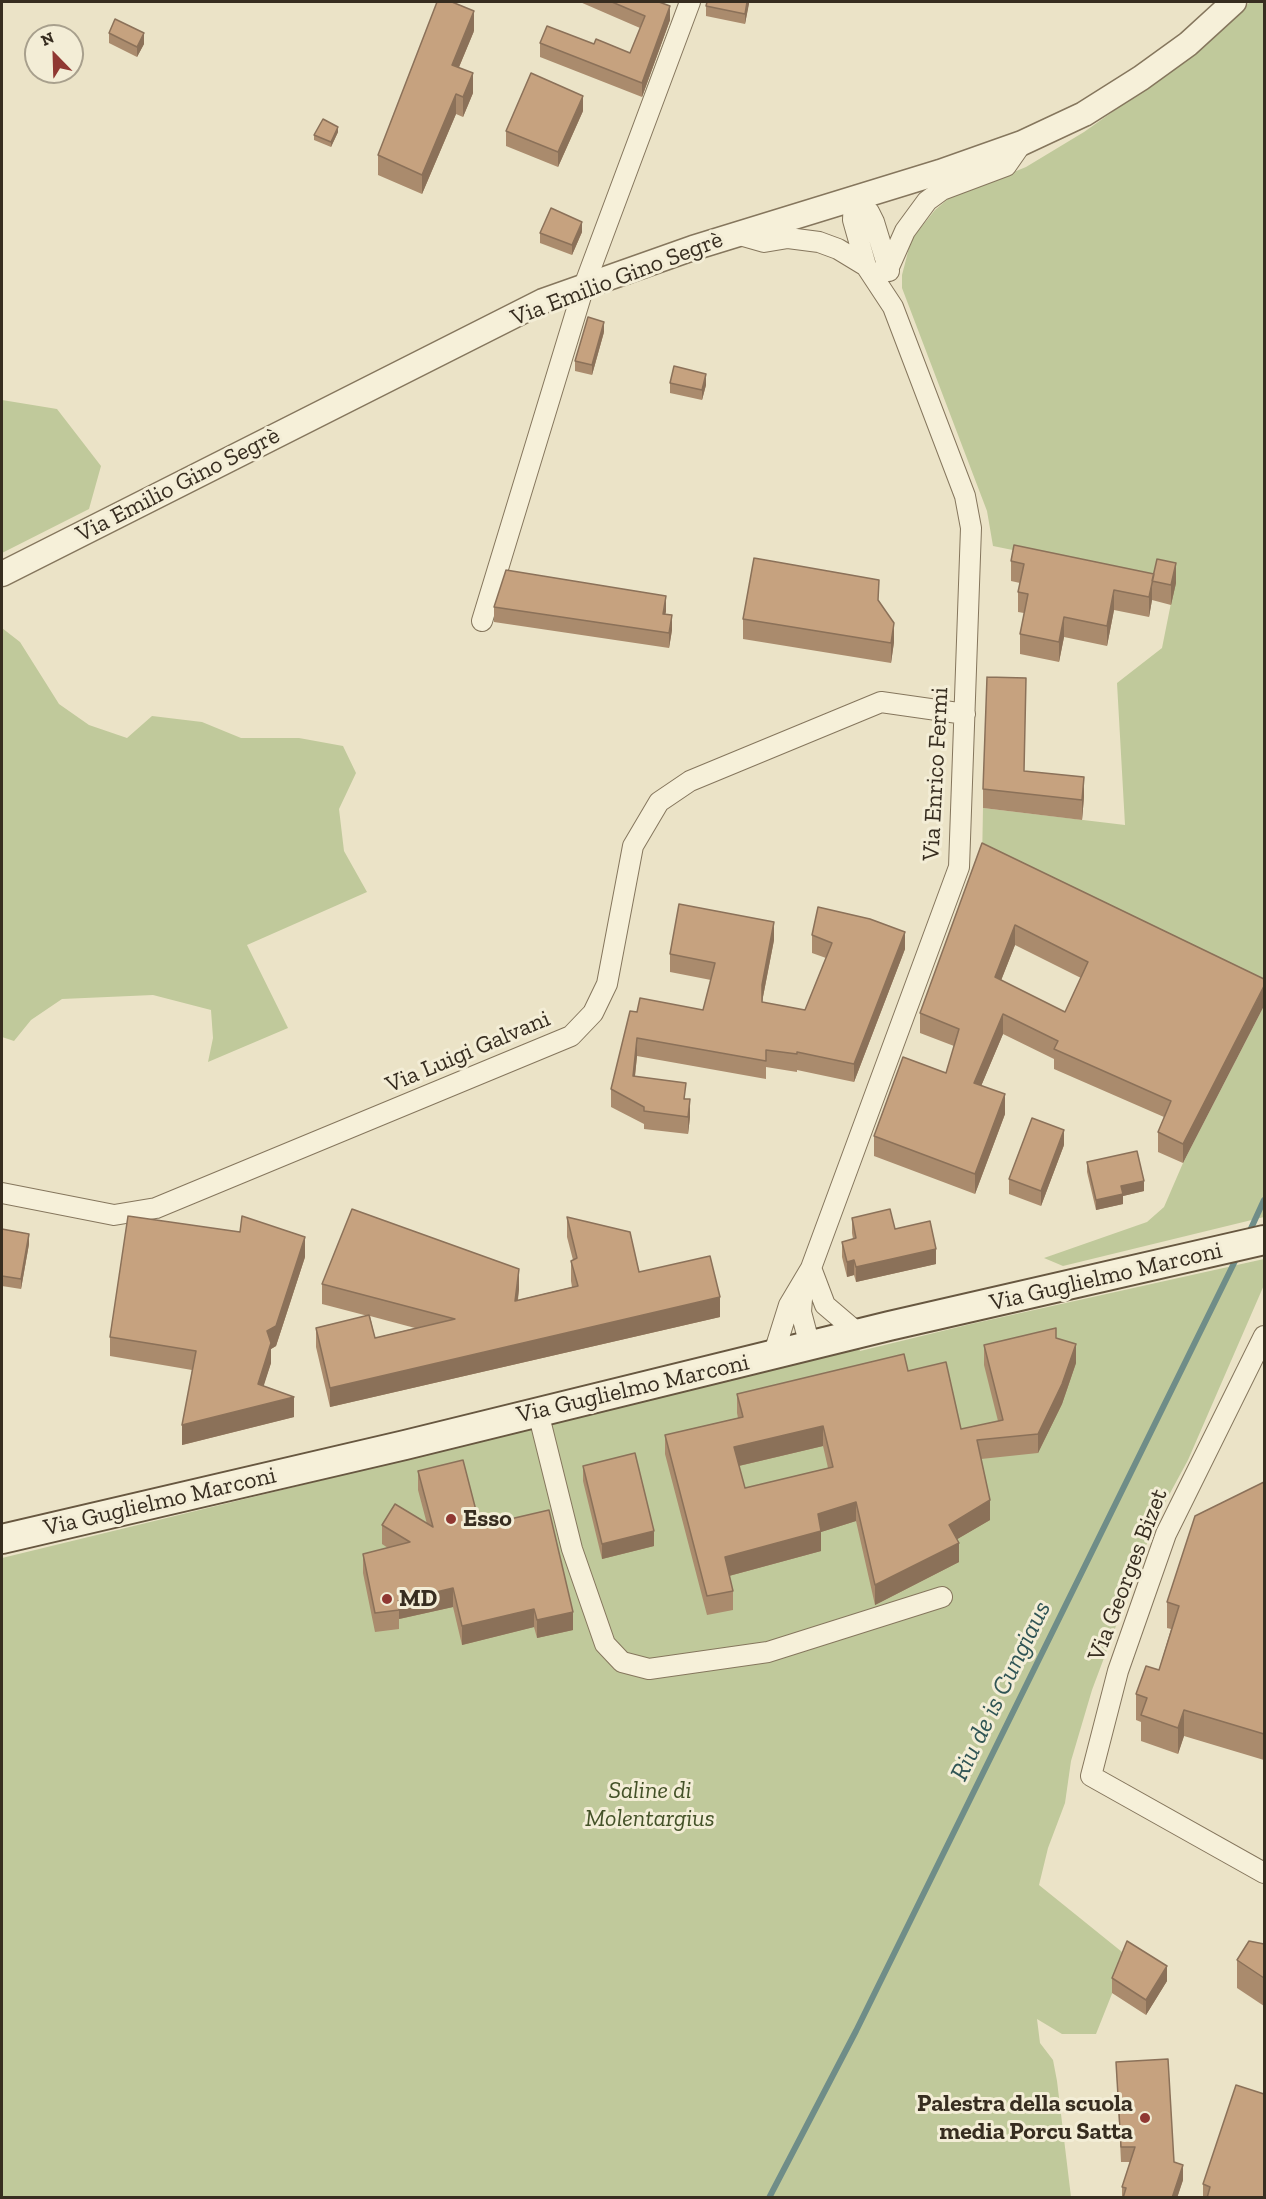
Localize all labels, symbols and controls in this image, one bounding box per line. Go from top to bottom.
north arrow [24,24,84,84]
text: N [38,28,57,50]
street label: Via Emilio Gino Segrè [507,225,727,333]
street label: Via Emilio Gino Segrè [71,421,285,549]
street label: Via Enrico Fermi [917,686,955,862]
street label: Via Luigi Galvani [381,1004,555,1100]
street label: Via Guglielmo Marconi [987,1236,1225,1318]
street label: Via Guglielmo Marconi [514,1348,752,1430]
street label: Via Guglielmo Marconi [41,1461,279,1543]
street label: Via Georges Bizet [1082,1485,1174,1665]
place label: Esso [463,1505,512,1533]
marker: Esso [444,1512,458,1526]
place label: MD [399,1585,437,1613]
marker: MD [380,1592,394,1606]
water label: Riu de is Cungiaus [944,1596,1058,1786]
park label: Saline di Molentargius [585,1777,715,1833]
place label: Palestra della scuola media Porcu Satta [917,2090,1133,2146]
marker: Palestra della scuola media Porcu Satta [1138,2111,1152,2125]

